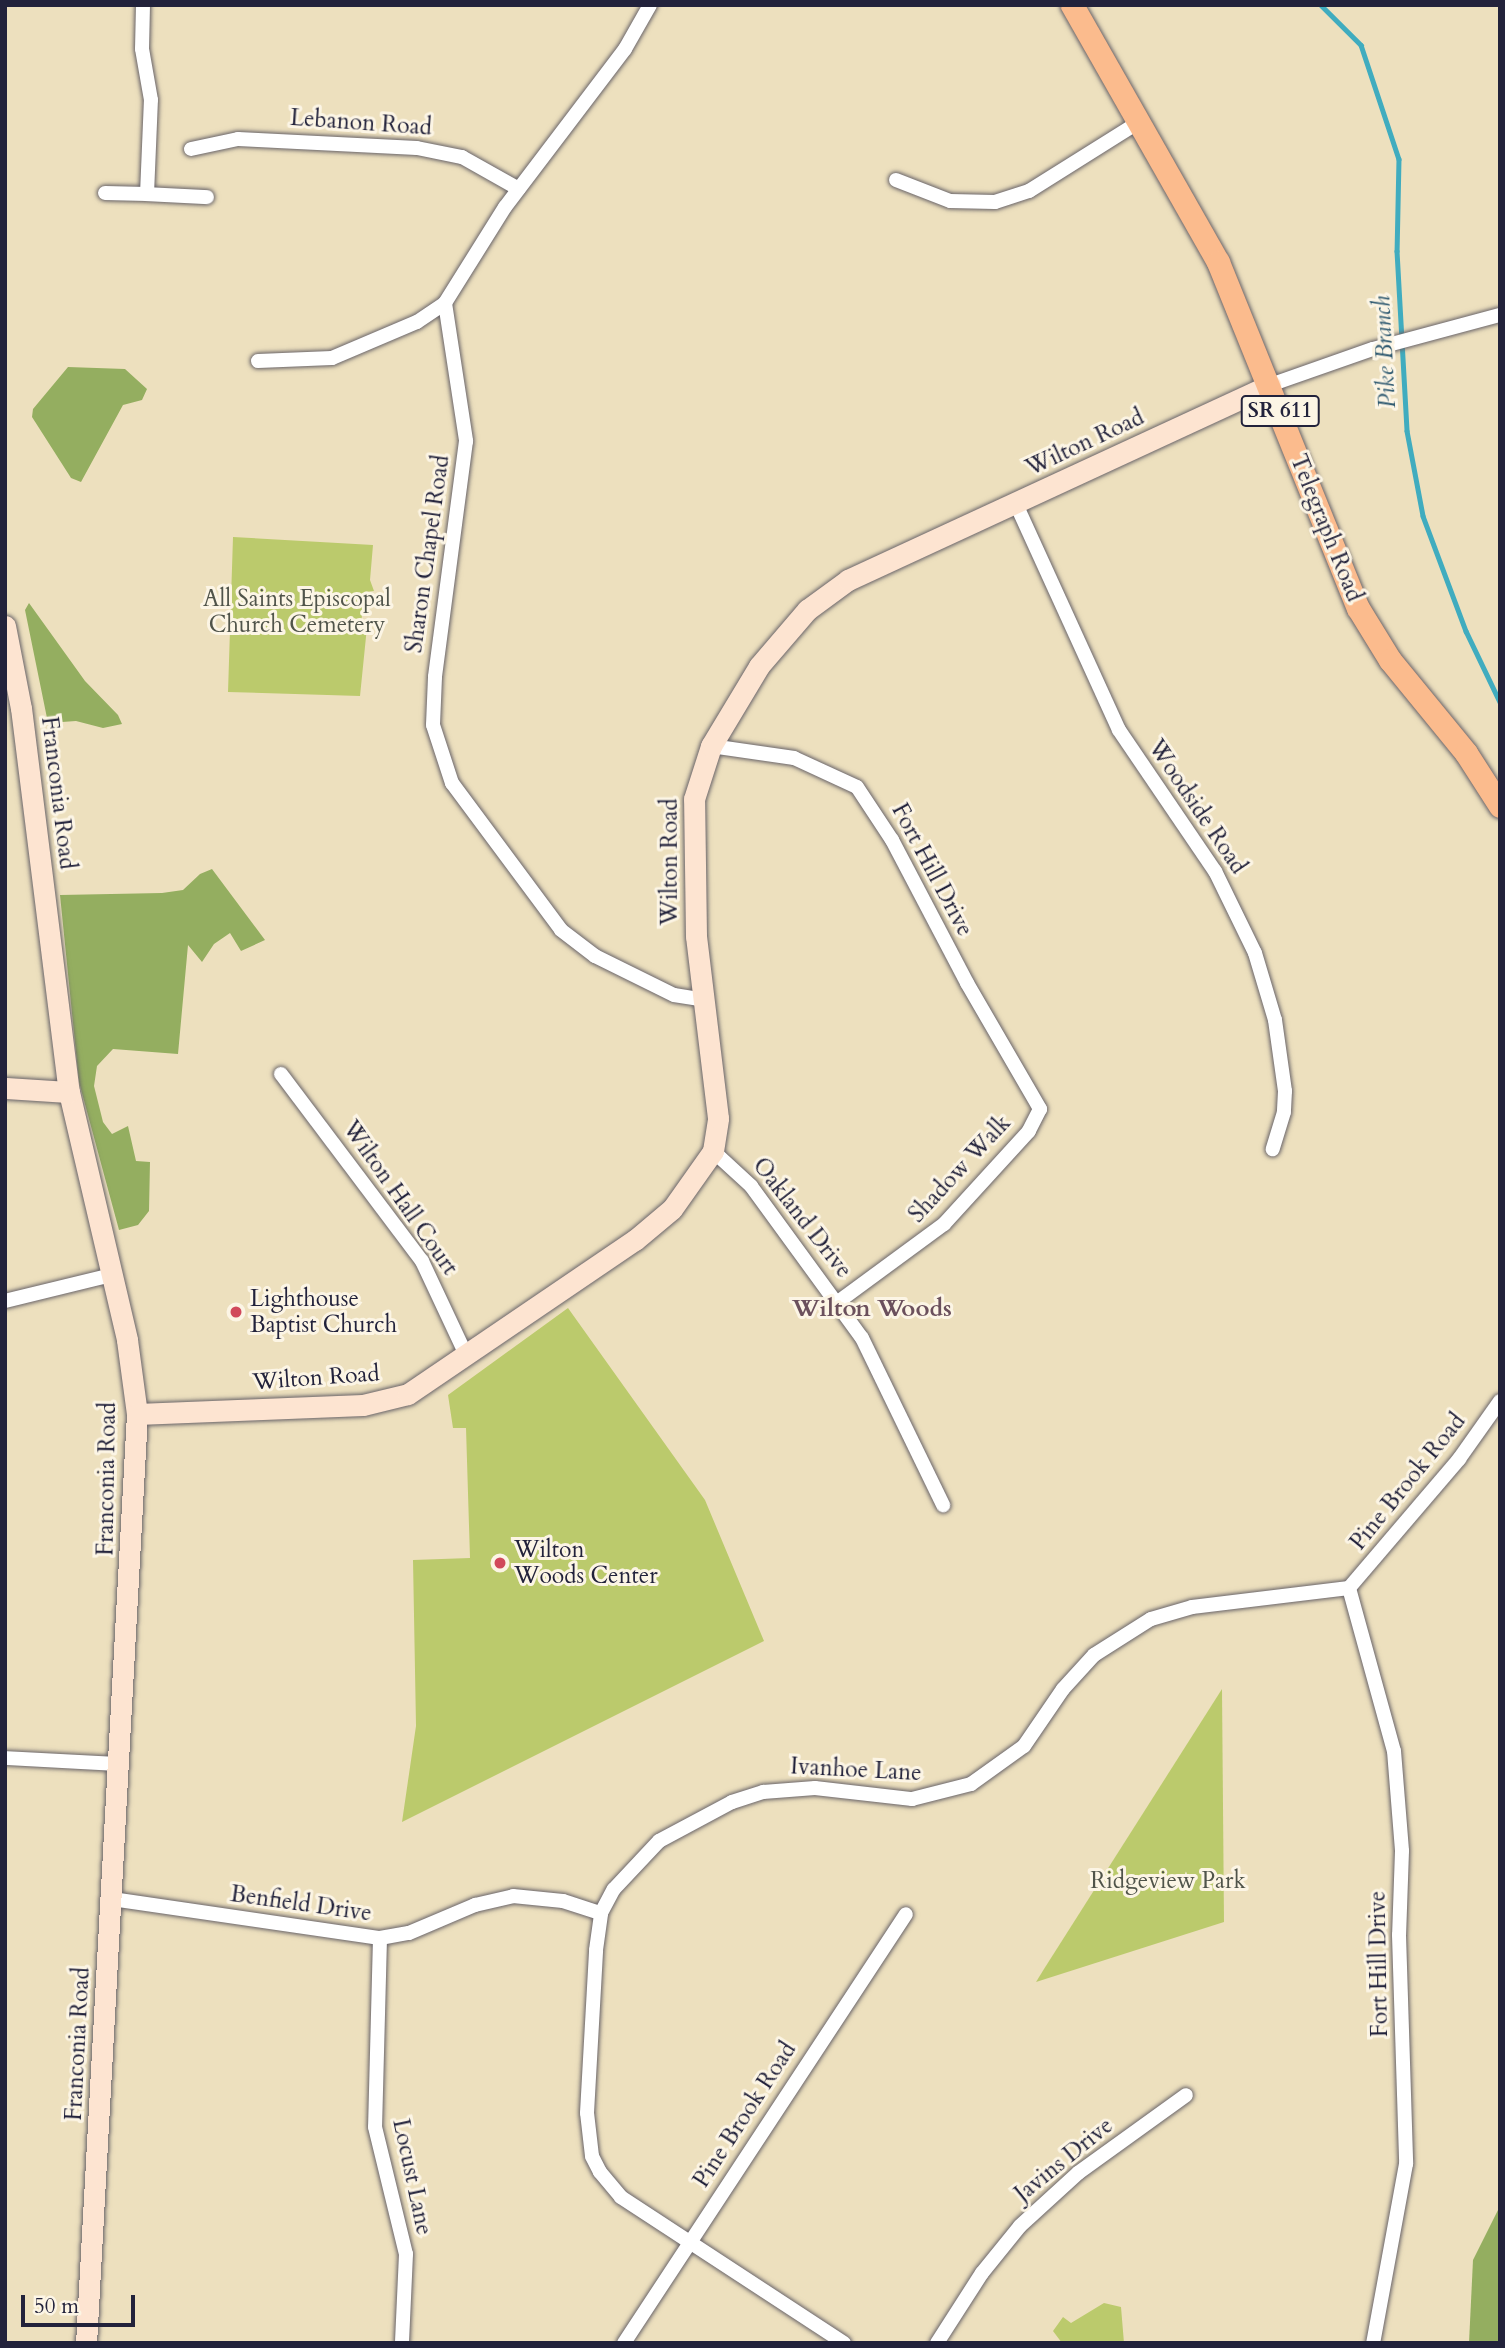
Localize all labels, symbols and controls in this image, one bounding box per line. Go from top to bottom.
street label: Lebanon Road [289,104,433,142]
water label: Pike Branch [1368,295,1402,409]
road number: SR 611 [1240,394,1320,428]
street label: Wilton Road [1022,404,1148,482]
street label: Telegraph Road [1284,450,1368,606]
street label: Sharon Chapel Road [400,453,456,655]
park label: All Saints Episcopal Church Cemetery [203,585,391,639]
street label: Franconia Road [35,715,81,871]
street label: Woodside Road [1142,735,1252,879]
street label: Wilton Road [656,798,684,926]
street label: Fort Hill Drive [885,799,979,941]
street label: Shadow Walk [903,1110,1017,1228]
street label: Wilton Hall Court [336,1116,464,1280]
street label: Oakland Drive [746,1152,858,1284]
place label: Lighthouse Baptist Church [250,1285,397,1339]
district label: Wilton Woods [792,1295,952,1323]
marker: Lighthouse Baptist Church [228,1304,244,1320]
street label: Wilton Road [252,1360,380,1396]
street label: Franconia Road [92,1402,122,1556]
street label: Pine Brook Road [1345,1408,1471,1556]
place label: Wilton Woods Center [514,1536,658,1590]
marker: Wilton Woods Center [492,1555,508,1571]
street label: Ivanhoe Lane [790,1753,922,1787]
park label: Ridgeview Park [1090,1867,1246,1895]
street label: Benfield Drive [229,1880,373,1928]
street label: Fort Hill Drive [1364,1890,1394,2038]
street label: Franconia Road [60,1967,96,2121]
street label: Pine Brook Road [688,2037,802,2193]
street label: Javins Drive [1009,2112,1119,2208]
street label: Locust Lane [386,2116,438,2238]
scale bar [24,2282,138,2326]
text: 50 m [34,2292,79,2321]

